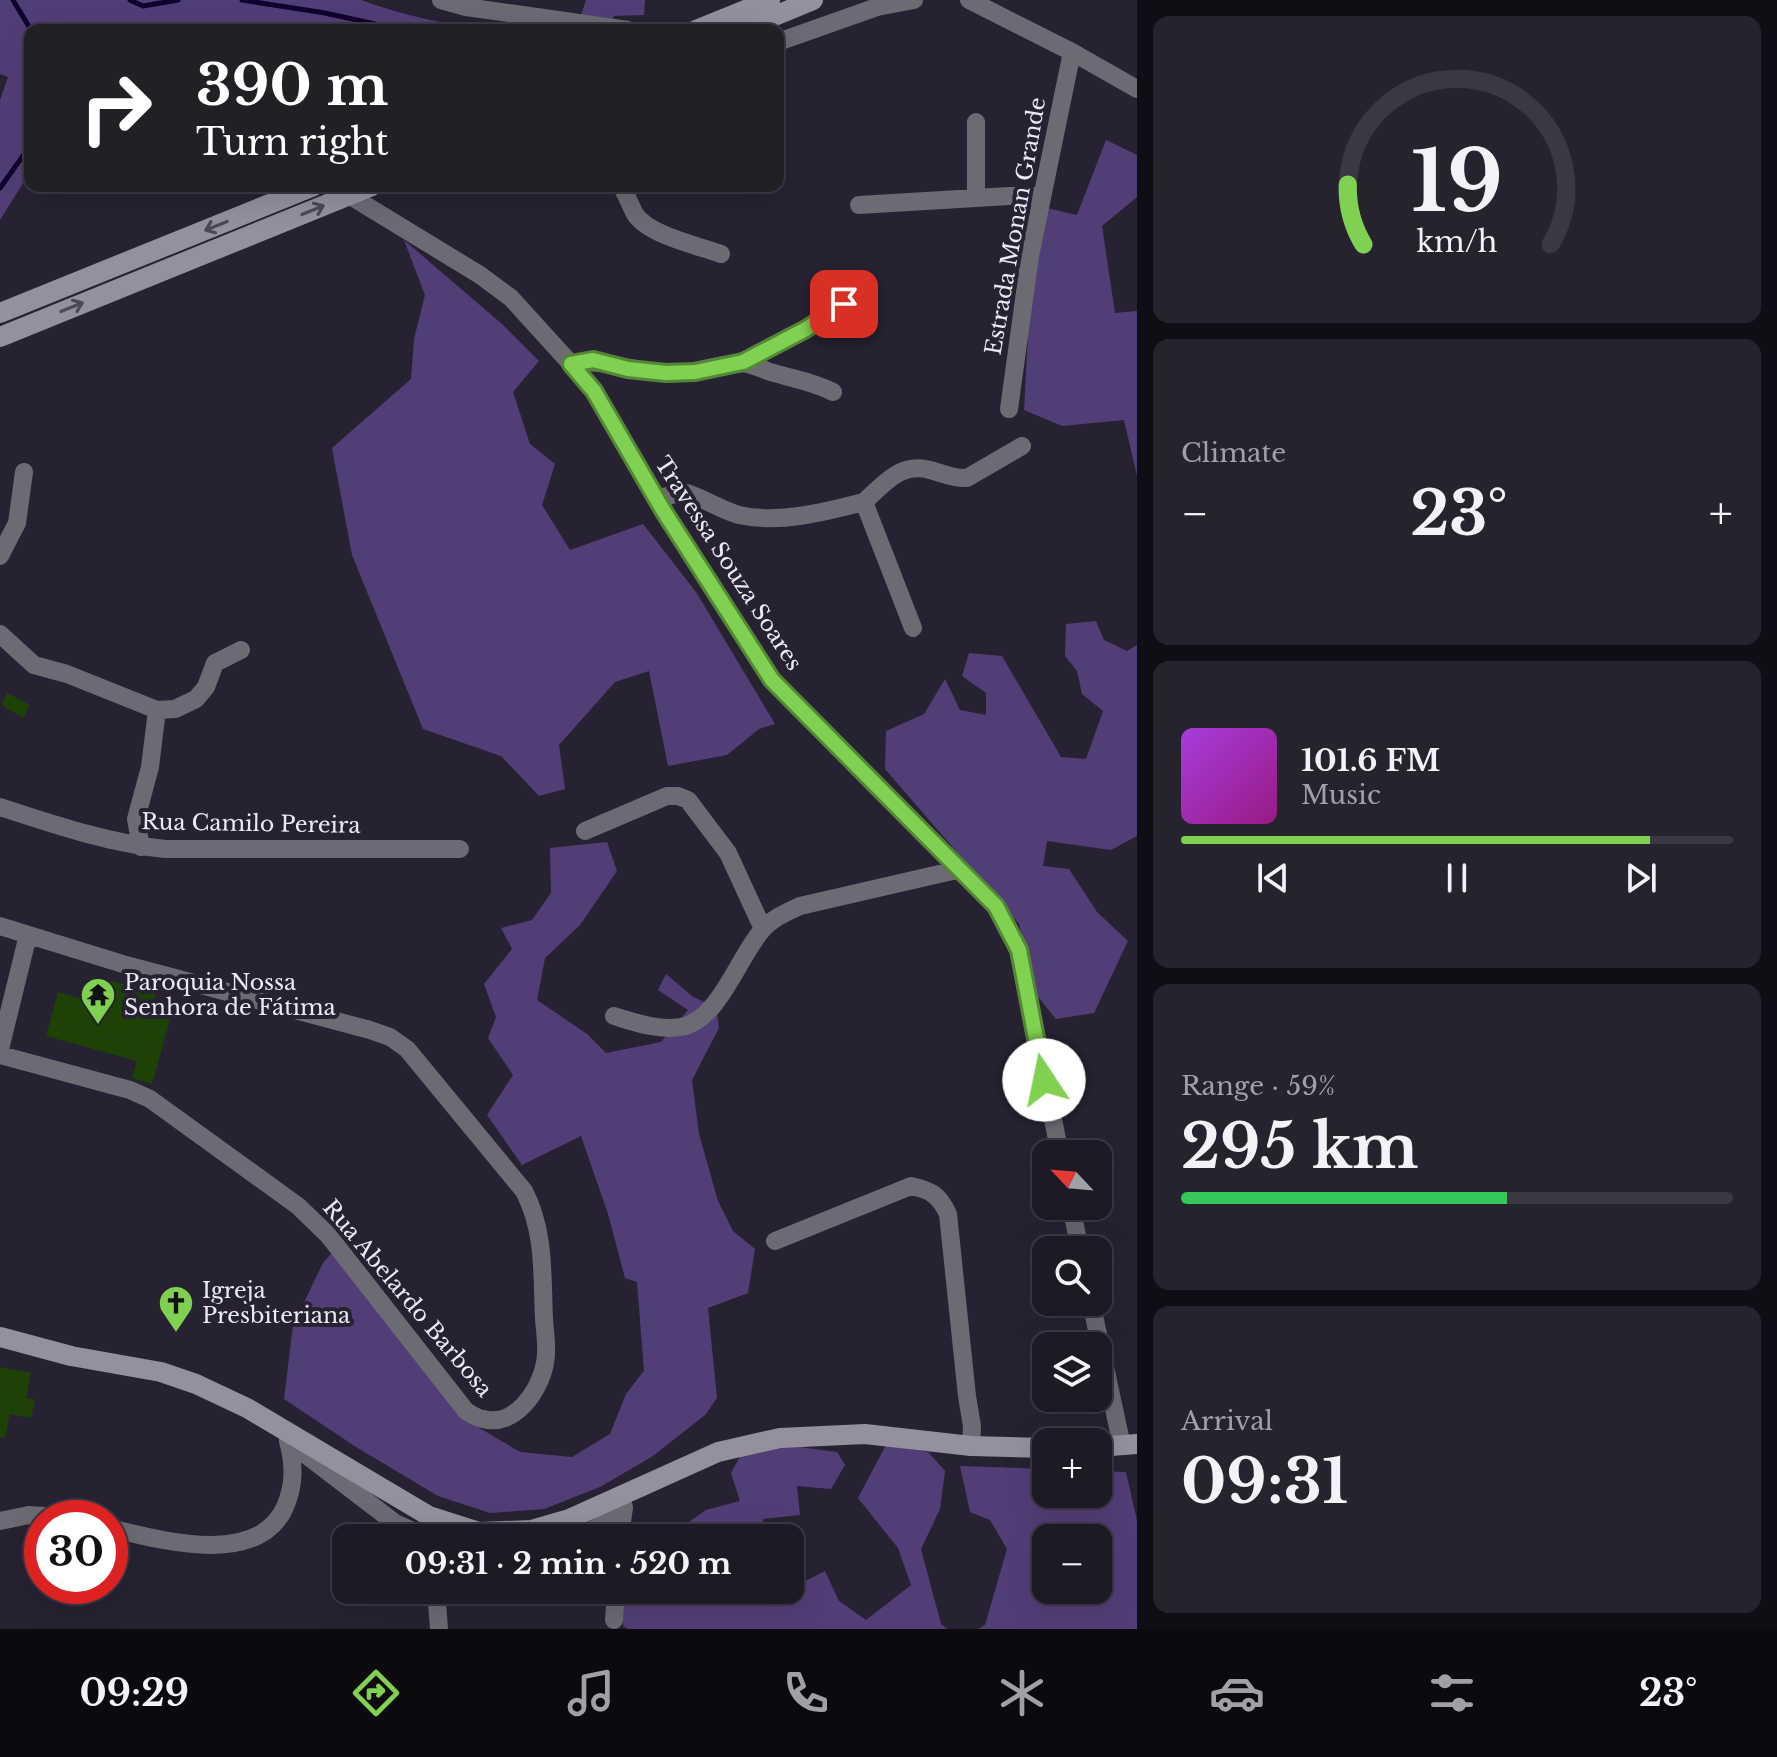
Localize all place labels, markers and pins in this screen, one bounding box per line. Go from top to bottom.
pin [810,270,878,338]
place label: Paroquia Nossa Senhora de Fátima [124,969,337,1021]
temple icon: Paroquia Nossa Senhora de Fátima [79,976,117,1026]
place label: Igreja Presbiteriana [202,1277,351,1329]
church icon: Igreja Presbiteriana [157,1284,195,1334]

